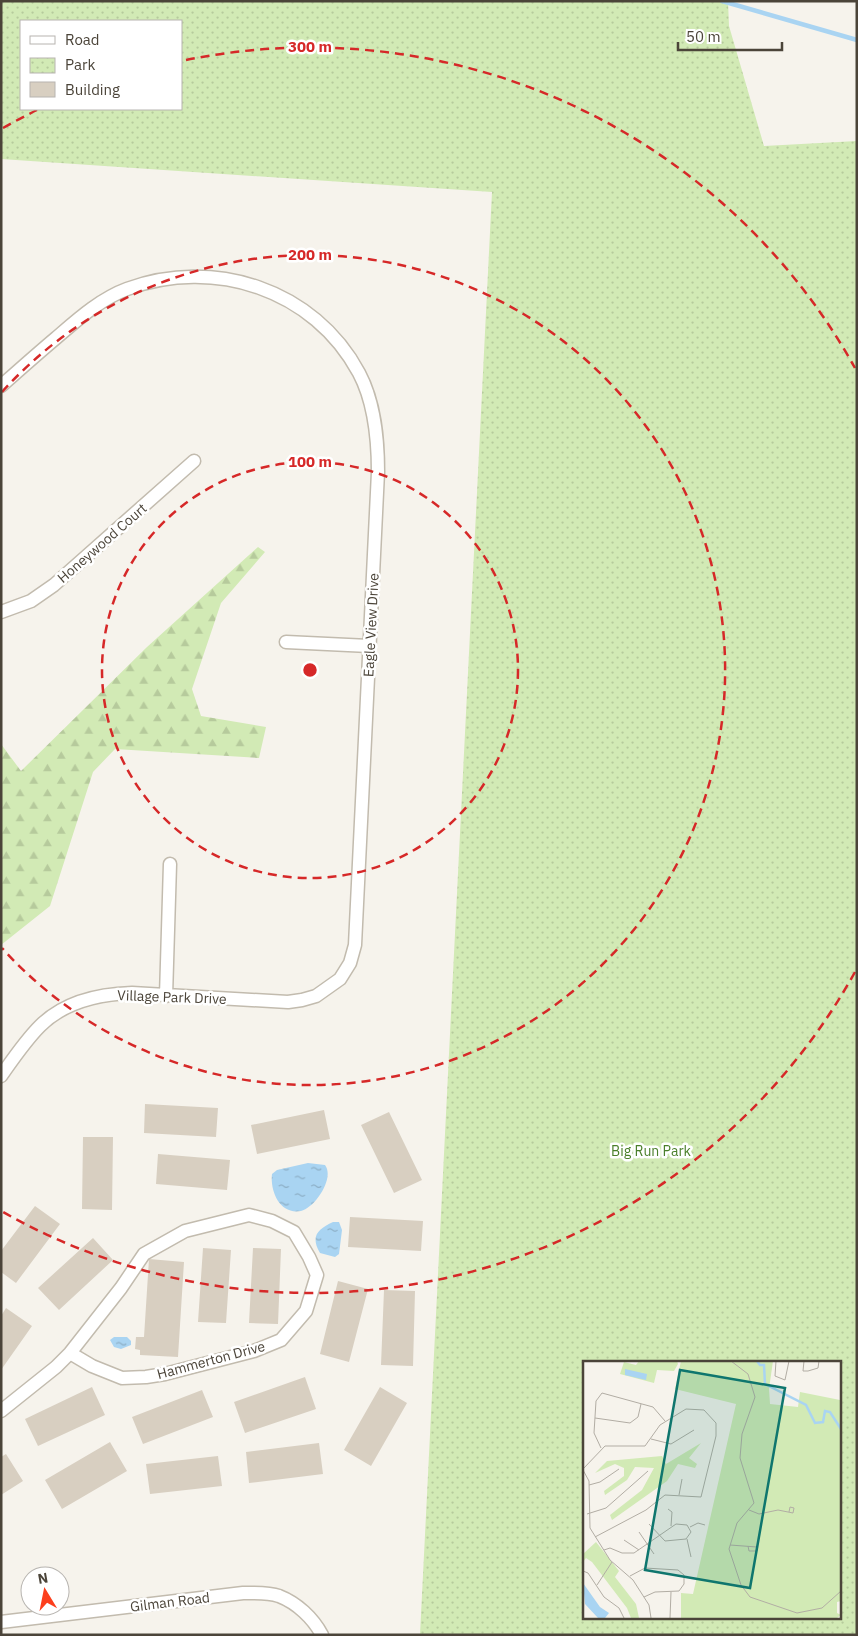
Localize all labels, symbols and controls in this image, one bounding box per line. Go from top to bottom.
legend [20,20,182,110]
scale bar [678,20,782,52]
text: 50 m [686,27,721,46]
text: Road [65,30,100,49]
text: 300 m [288,37,332,56]
text: Park [65,55,95,74]
text: Building [65,80,120,99]
text: 200 m [288,245,332,264]
text: 100 m [288,452,332,471]
street label: Honeywood Court [54,499,150,587]
street label: Eagle View Drive [359,572,383,677]
centre of rings [301,661,319,679]
street label: Village Park Drive [117,986,227,1008]
park label: Big Run Park [611,1142,692,1160]
street label: Hammerton Drive [155,1337,267,1383]
inset map [583,1361,840,1618]
north arrow [20,1566,70,1616]
text: N [36,1568,49,1588]
street label: Gilman Road [129,1588,211,1616]

